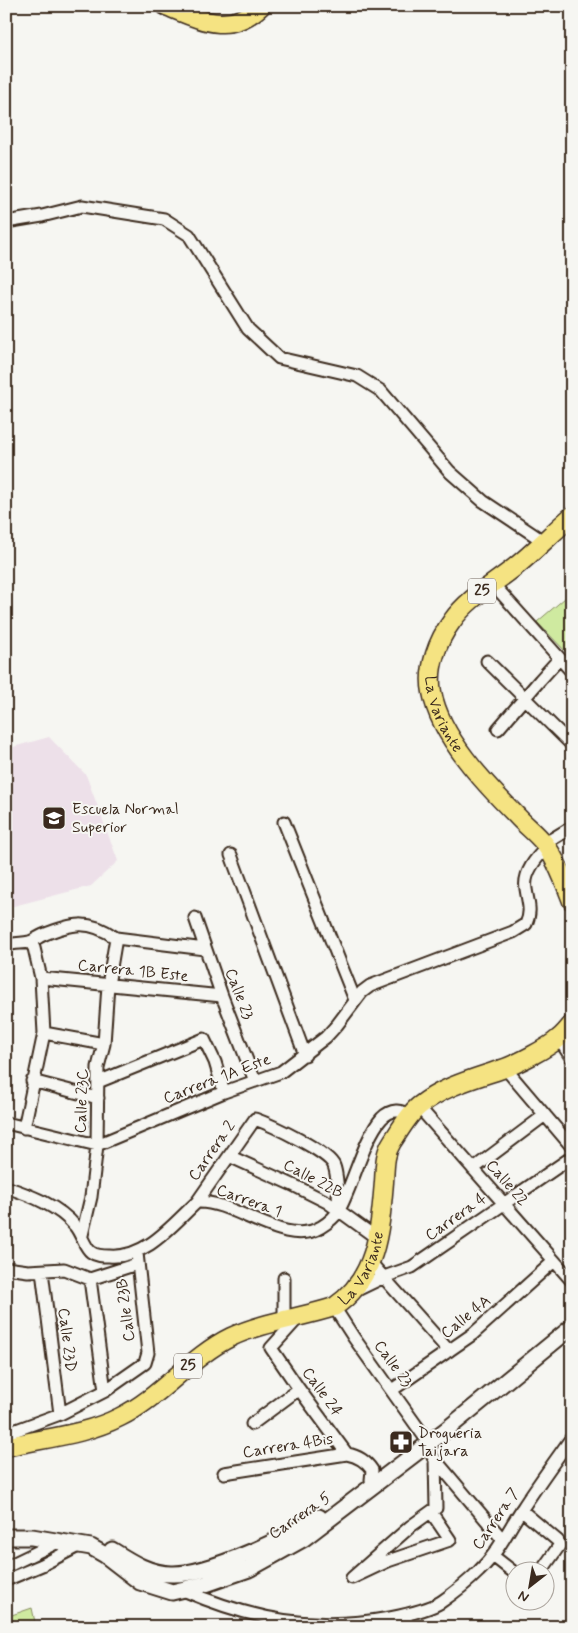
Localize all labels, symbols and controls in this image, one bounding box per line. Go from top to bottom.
road number: 25 [468,578,496,604]
street label: La Variante [420,675,468,757]
place label: Escuela Normal Superior [72,799,179,838]
school or university icon: Escuela Normal Superior [41,805,67,831]
street label: Carrera 1B Este [77,955,189,987]
street label: Calle 23 [220,965,258,1023]
street label: Carrera 1A Este [160,1049,274,1109]
street label: Calle 23C [70,1068,94,1134]
street label: Carrera 2 [184,1117,240,1185]
street label: Calle 22B [279,1154,347,1204]
street label: Calle 22 [481,1155,533,1211]
street label: Carrera 1 [213,1179,285,1223]
street label: Carrera 4 [421,1188,491,1246]
street label: La Variante [334,1230,389,1310]
street label: Calle 23B [112,1277,140,1343]
street label: Calle 4A [437,1290,495,1344]
street label: Calle 23D [53,1307,81,1373]
street label: Calle 23 [369,1336,417,1392]
road number: 25 [174,1354,202,1378]
street label: Calle 24 [297,1363,347,1421]
place label: Drogueria Taijara [418,1423,482,1462]
street label: Carrera 4Bis [241,1428,335,1464]
pharmacy icon: Drogueria Taijara [388,1429,414,1455]
street label: Carrera 7 [467,1484,525,1554]
street label: Carrera 5 [265,1488,335,1544]
north arrow [506,1560,556,1610]
text: N [515,1586,532,1606]

